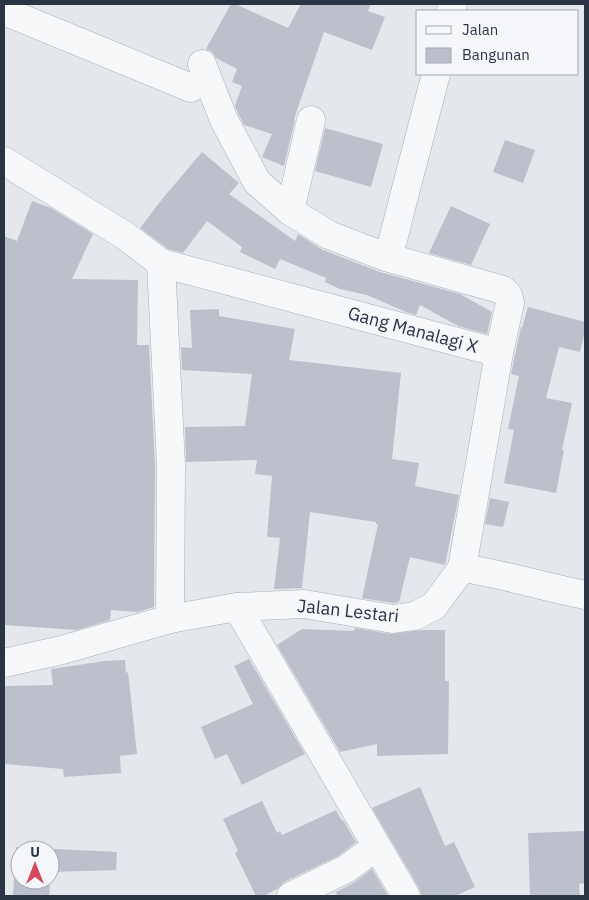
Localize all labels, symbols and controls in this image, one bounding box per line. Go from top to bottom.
legend [416,10,579,75]
text: Jalan [462,20,498,39]
text: Bangunan [462,45,530,64]
street label: Gang Manalagi X [345,301,481,358]
street label: Jalan Lestari [296,594,400,627]
north arrow [10,840,60,890]
text: U [30,843,40,861]

